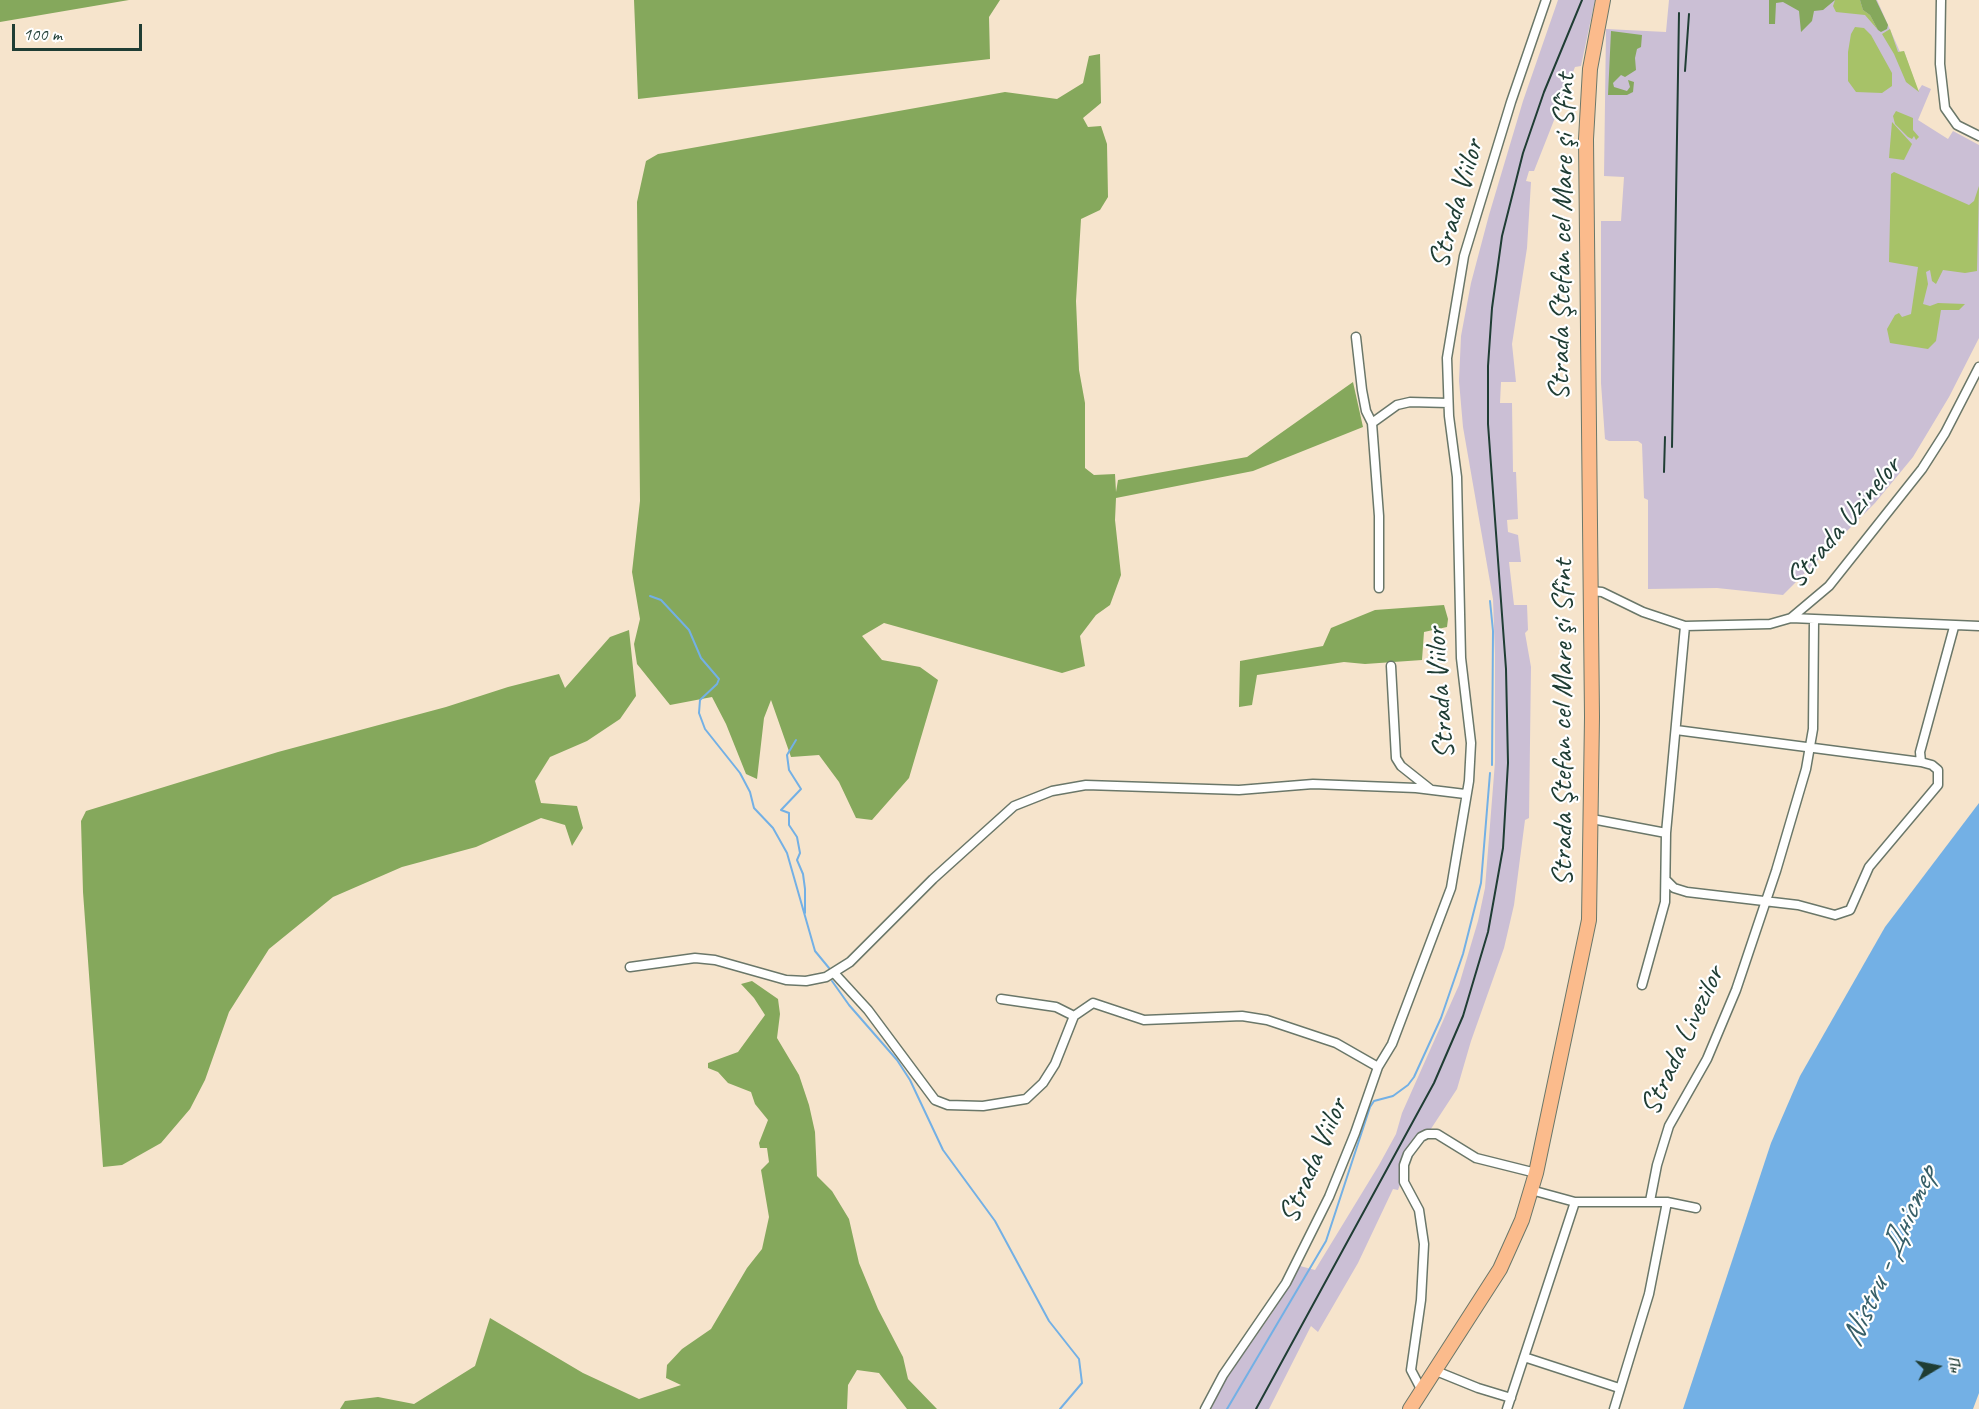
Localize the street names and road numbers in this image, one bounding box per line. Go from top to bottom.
street label: Strada Ştefan cel Mare şi Sfînt [1542,73,1584,401]
street label: Strada Viilor [1421,135,1493,273]
street label: Strada Uzinelor [1779,450,1909,596]
street label: Strada Ştefan cel Mare şi Sfînt [1545,559,1581,887]
street label: Strada Viilor [1418,626,1464,760]
street label: Strada Livezilor [1633,961,1733,1121]
street label: Strada Viilor [1272,1093,1356,1229]

